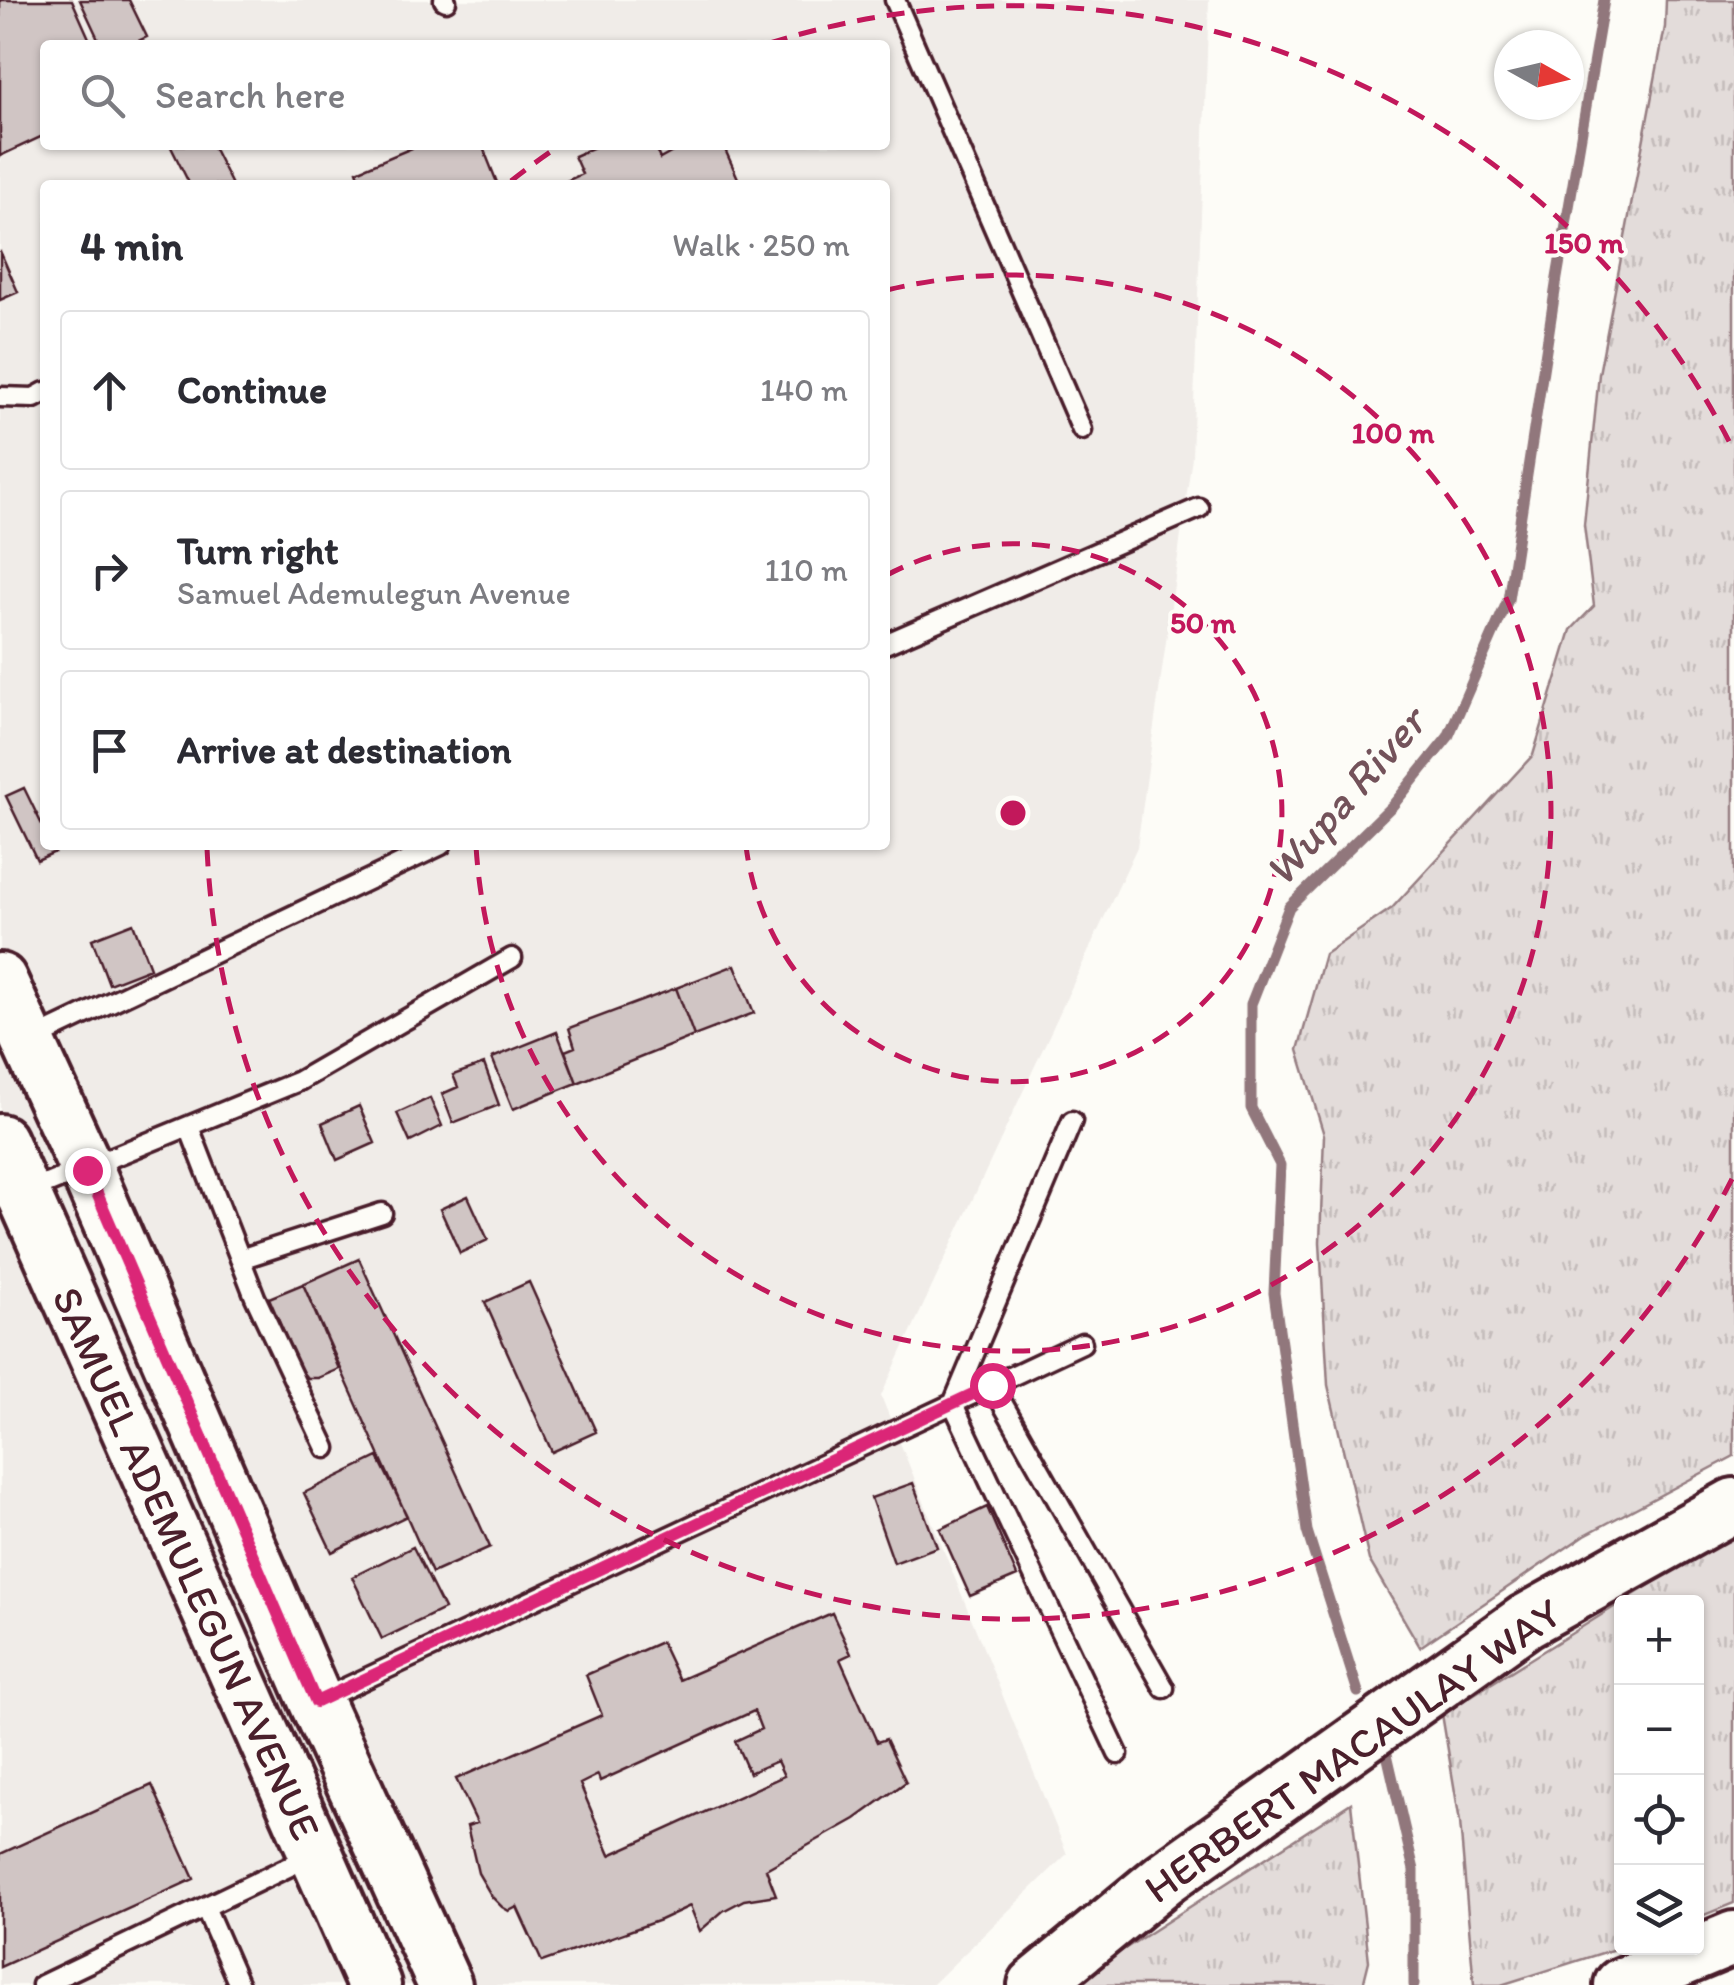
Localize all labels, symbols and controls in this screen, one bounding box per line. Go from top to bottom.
north arrow [1494,30,1584,120]
search box [40,40,890,150]
icon: search [75,68,130,123]
text: Search here [155,72,346,118]
text: 4 min [80,220,183,271]
text: 150 m [1544,224,1625,261]
text: Walk · 250 m [672,226,850,264]
icon: ahead [82,363,137,418]
text: Continue [177,367,327,413]
text: 140 m [760,371,848,409]
text: 100 m [1352,414,1435,451]
text: Turn right [177,528,339,574]
icon: right [82,543,137,598]
text: 110 m [764,551,848,589]
text: Samuel Ademulegun Avenue [177,574,571,612]
text: 50 m [1170,604,1237,641]
water label: Wupa River [1252,692,1440,896]
icon: arrive [82,723,137,778]
text: Arrive at destination [177,727,512,773]
centre of rings [995,795,1031,831]
route end [65,1148,111,1194]
street label: SAMUEL ADEMULEGUN AVENUE [41,1279,332,1847]
route start [970,1363,1016,1409]
street label: HERBERT MACAULAY WAY [1134,1587,1570,1914]
map controls [1614,1595,1704,1955]
button: + [1614,1595,1704,1685]
button: − [1614,1685,1704,1775]
button: locate [1614,1775,1704,1865]
button: layers [1614,1865,1704,1955]

